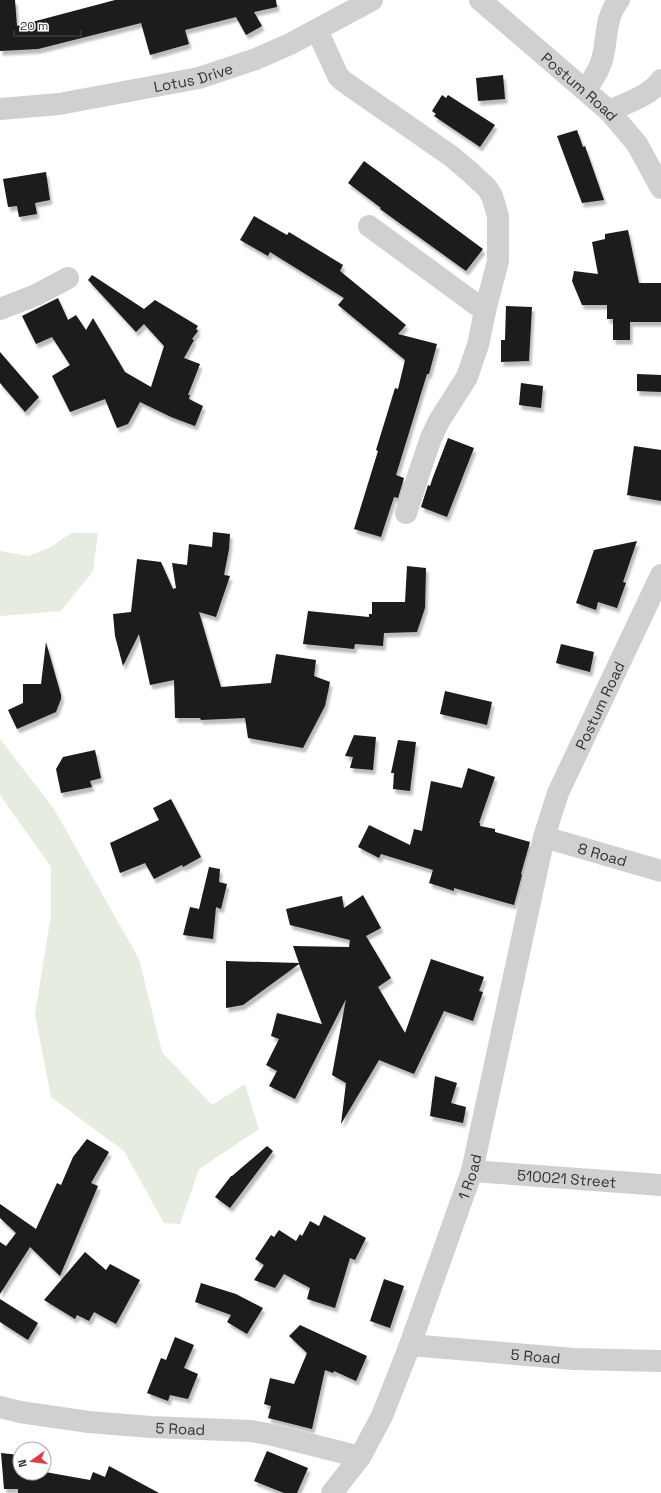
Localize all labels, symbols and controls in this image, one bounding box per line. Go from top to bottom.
scale bar [14,12,81,38]
text: 20 m [20,18,48,34]
street label: Postum Road [538,48,622,124]
street label: Lotus Drive [152,58,235,96]
street label: Postum Road [570,658,628,753]
street label: 8 Road [576,838,629,870]
street label: 1 Road [453,1152,485,1202]
street label: 510021 Street [516,1165,617,1191]
street label: 5 Road [510,1344,561,1367]
street label: 5 Road [155,1418,206,1439]
north arrow [12,1441,52,1481]
text: N [15,1458,30,1469]

